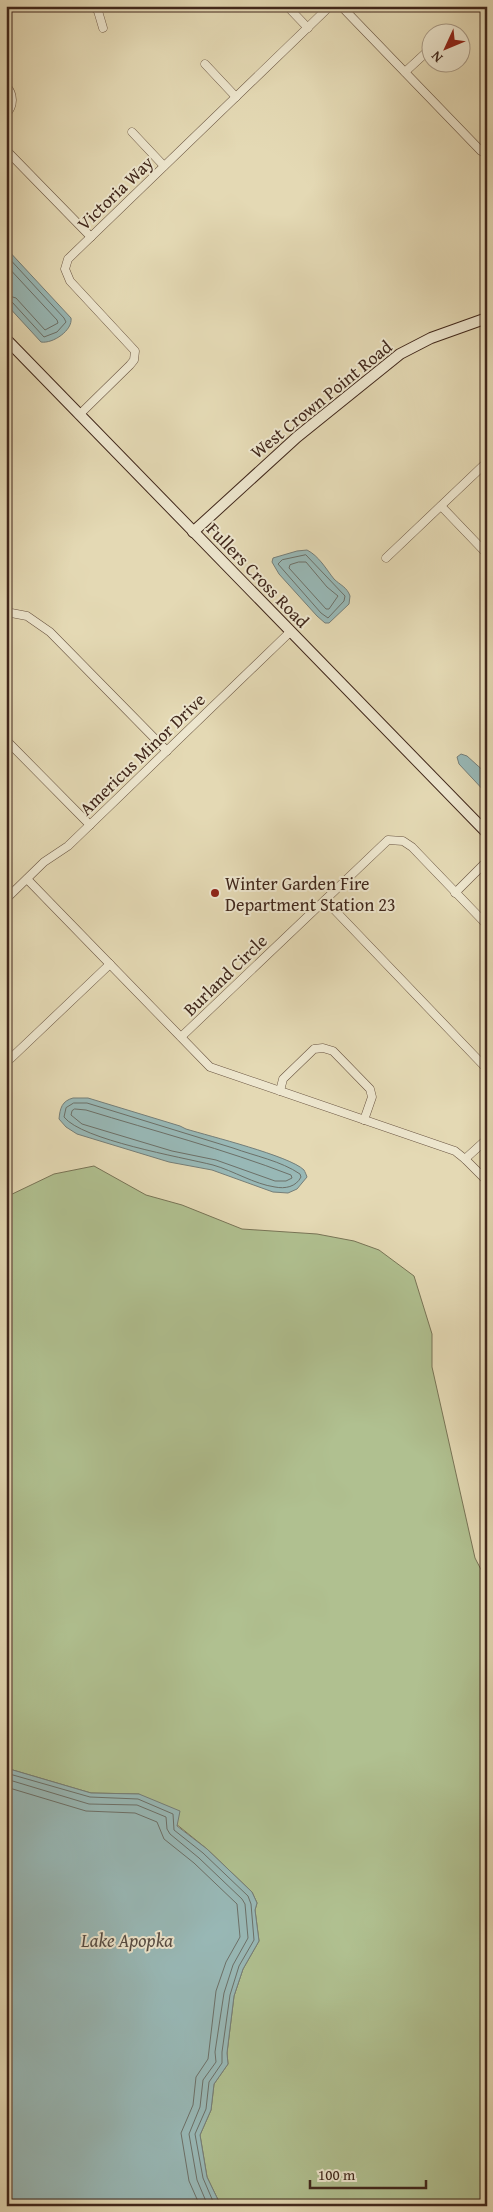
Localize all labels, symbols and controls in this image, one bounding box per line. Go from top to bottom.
north arrow [420,22,470,72]
text: N [426,46,447,67]
street label: Victoria Way [71,149,159,237]
street label: West Crown Point Road [244,333,398,465]
street label: Fullers Cross Road [200,516,316,634]
street label: Americus Minor Drive [73,687,211,821]
place label: Winter Garden Fire Department Station 23 [225,870,396,918]
marker: Winter Garden Fire Department Station 23 [209,887,221,899]
street label: Burland Circle [177,928,273,1022]
water label: Lake Apopka [80,1926,173,1954]
scale bar [310,2157,427,2189]
text: 100 m [318,2164,356,2185]

